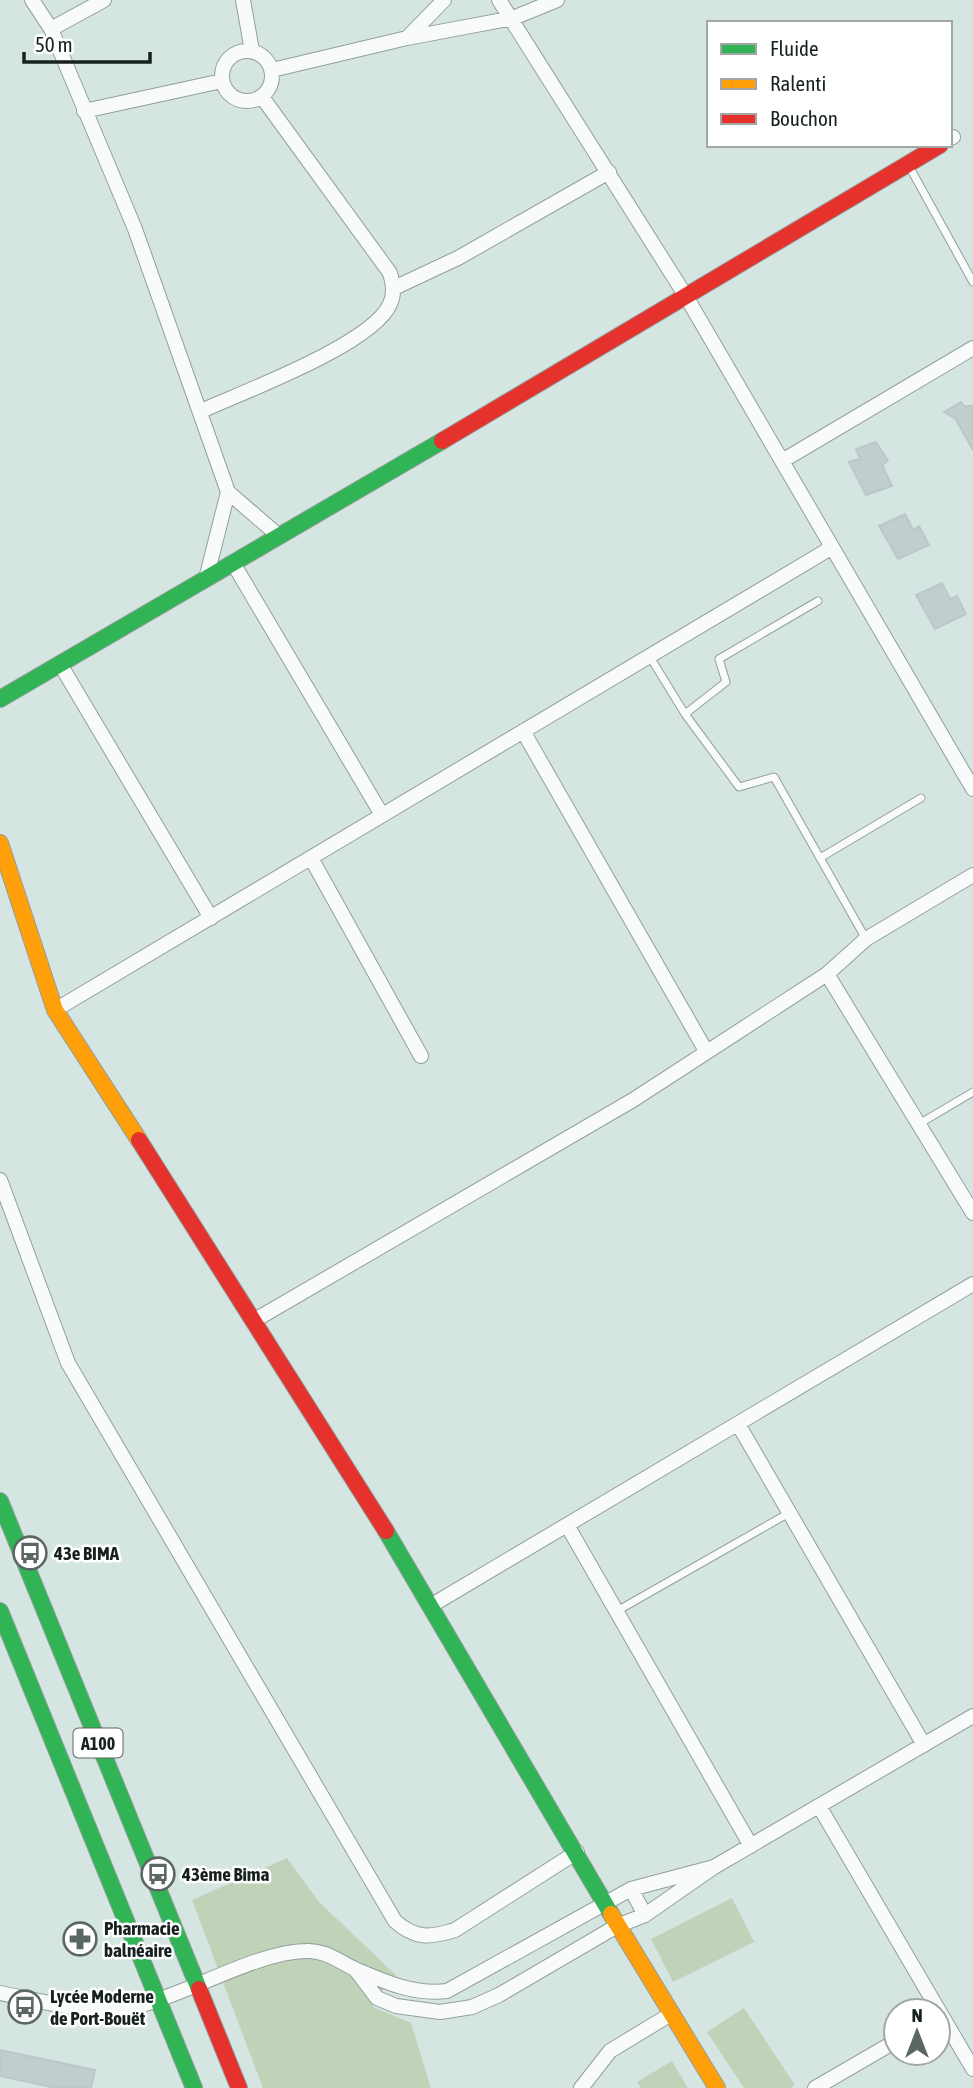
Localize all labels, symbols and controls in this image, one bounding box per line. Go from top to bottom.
scale bar [24,21,150,65]
legend [707,21,952,147]
text: 50 m [35,32,73,56]
text: Fluide [770,36,819,60]
text: Ralenti [770,71,826,95]
text: Bouchon [770,106,838,130]
bus stop icon: 43e BIMA [11,1534,49,1572]
place label: 43e BIMA [53,1542,120,1564]
road number: A100 [74,1728,122,1758]
bus stop icon: 43ème Bima [139,1855,177,1893]
place label: 43ème Bima [181,1863,269,1885]
place label: Pharmacie balnéaire [104,1917,180,1961]
pharmacy icon: Pharmacie balnéaire [61,1920,99,1958]
place label: Lycée Moderne de Port-Bouët [50,1985,154,2029]
bus stop icon: Lycée Moderne de Port-Bouët [6,1988,44,2026]
north arrow [882,1997,952,2067]
text: N [911,2004,923,2026]

